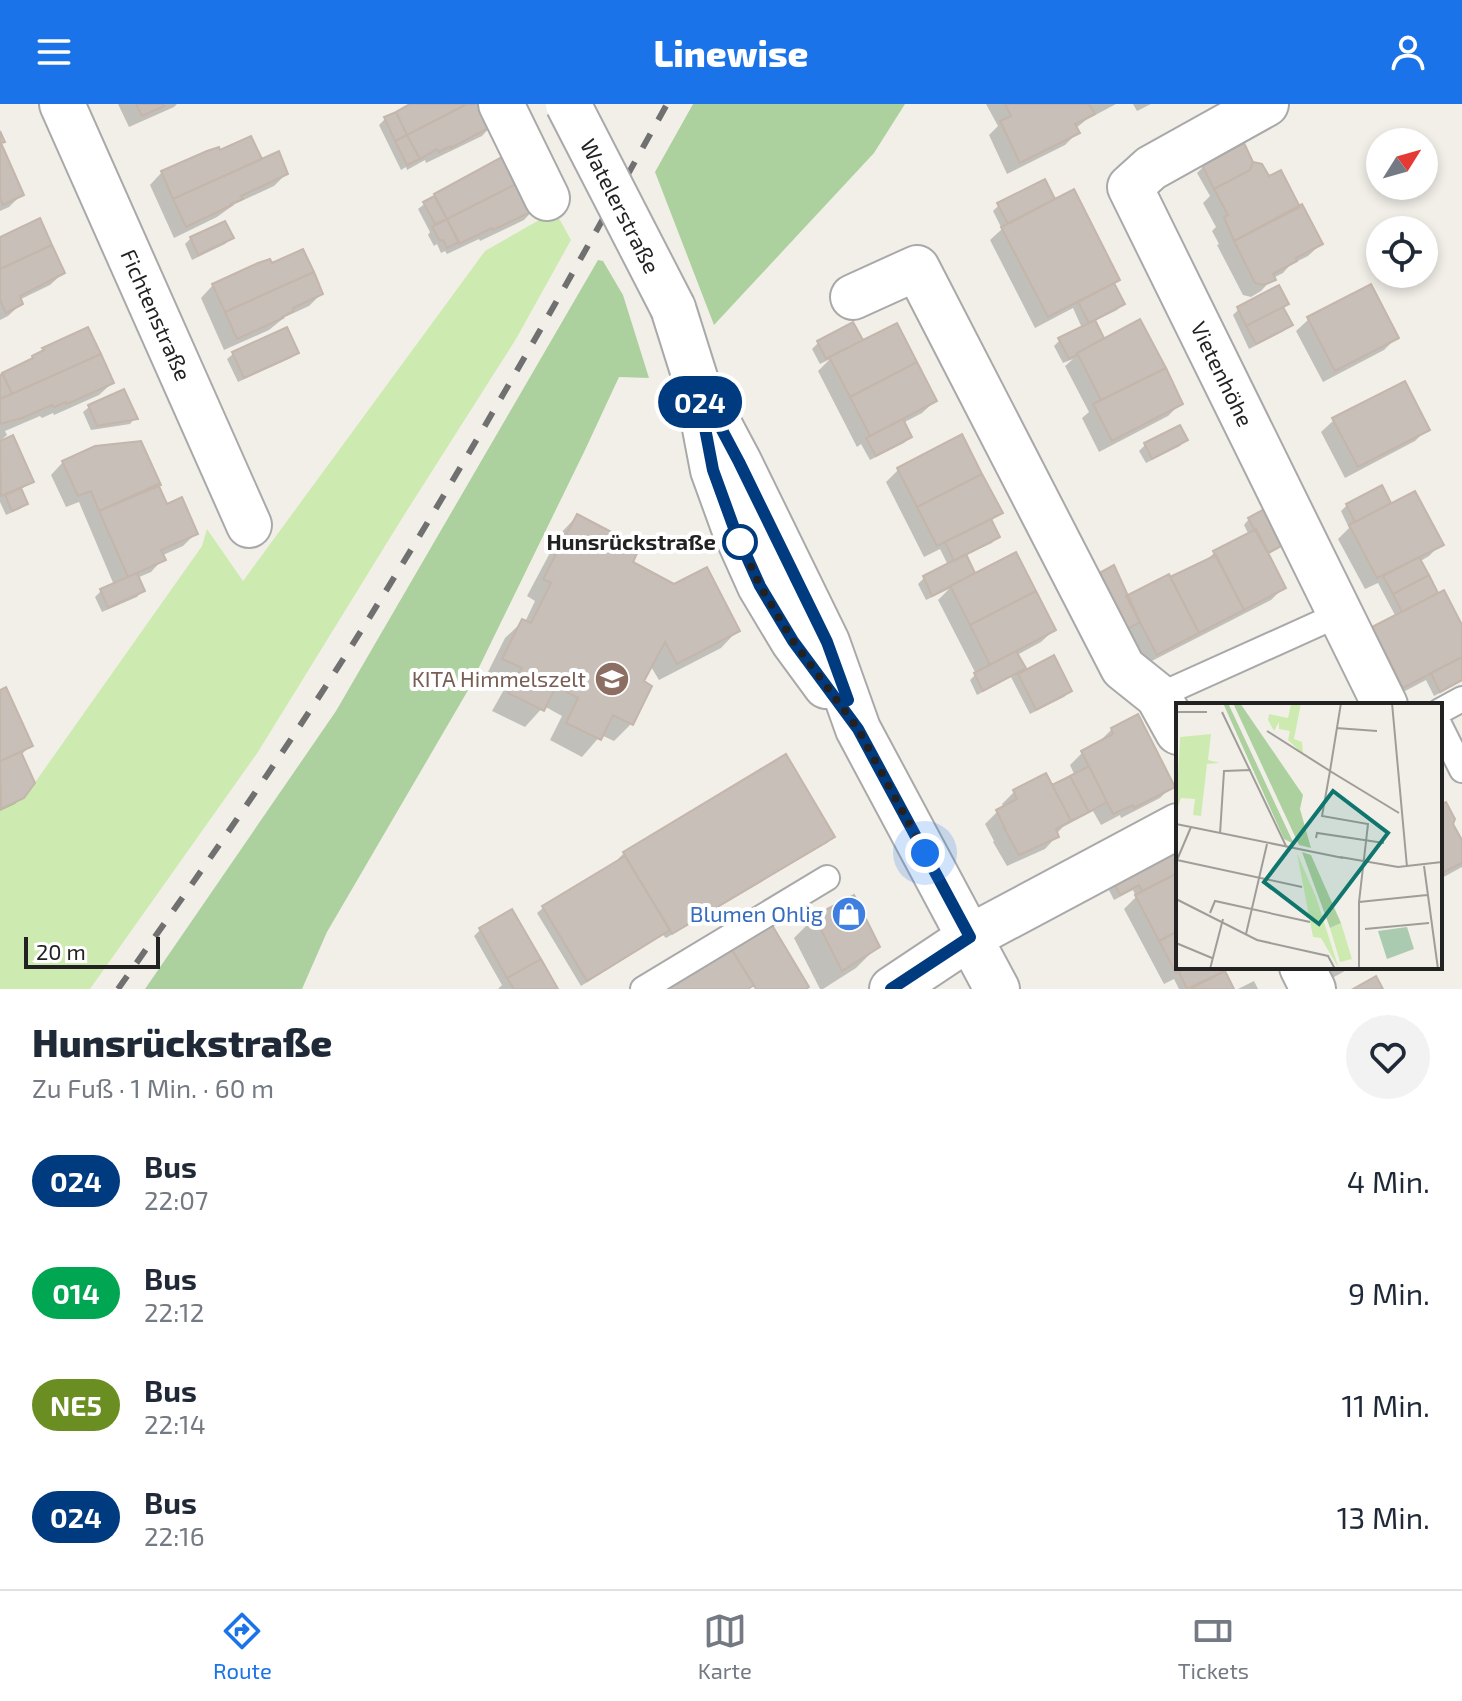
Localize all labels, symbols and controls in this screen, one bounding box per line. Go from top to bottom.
icon: menu [32,30,76,74]
icon: person [1386,30,1430,74]
text: Linewise [654,31,808,74]
north arrow [1366,128,1438,200]
map controls [1366,128,1438,288]
street label: Watelerstraße [576,134,666,277]
button: locate [1366,216,1438,288]
street label: Fichtenstraße [116,245,197,384]
street label: Vietenhöhe [1186,317,1259,430]
line badge: 024 [654,376,746,428]
text: 024 [674,385,726,419]
marker: Hunsrückstraße [723,525,757,559]
place label: Hunsrückstraße [546,528,716,554]
school or university icon: KITA Himmelszelt [593,660,631,698]
place label: KITA Himmelszelt [412,665,586,691]
inset map [1176,703,1442,969]
your location [905,833,945,873]
shop icon: Blumen Ohlig [830,895,868,933]
place label: Blumen Ohlig [690,900,823,926]
scale bar [24,933,160,969]
text: 20 m [36,938,86,964]
button: heart [1346,1015,1430,1099]
text: Hunsrückstraße [32,1019,332,1065]
text: Zu Fuß · 1 Min. · 60 m [32,1072,274,1103]
text: Bus [144,1148,197,1184]
text: 4 Min. [1347,1163,1430,1199]
text: 024 [50,1164,102,1198]
text: 22:07 [144,1184,208,1215]
text: Bus [144,1260,197,1296]
text: 9 Min. [1348,1275,1430,1311]
text: 014 [52,1276,100,1310]
text: 22:12 [144,1296,204,1327]
text: Bus [144,1372,197,1408]
text: 11 Min. [1341,1387,1430,1423]
text: NE5 [50,1388,102,1422]
text: 22:14 [144,1408,206,1439]
text: Bus [144,1484,197,1520]
text: 13 Min. [1337,1499,1430,1535]
text: 024 [50,1500,102,1534]
text: 22:16 [144,1520,205,1551]
tab: Route [213,1609,272,1683]
tab: Karte [698,1609,752,1683]
tab: Tickets [1178,1609,1249,1683]

